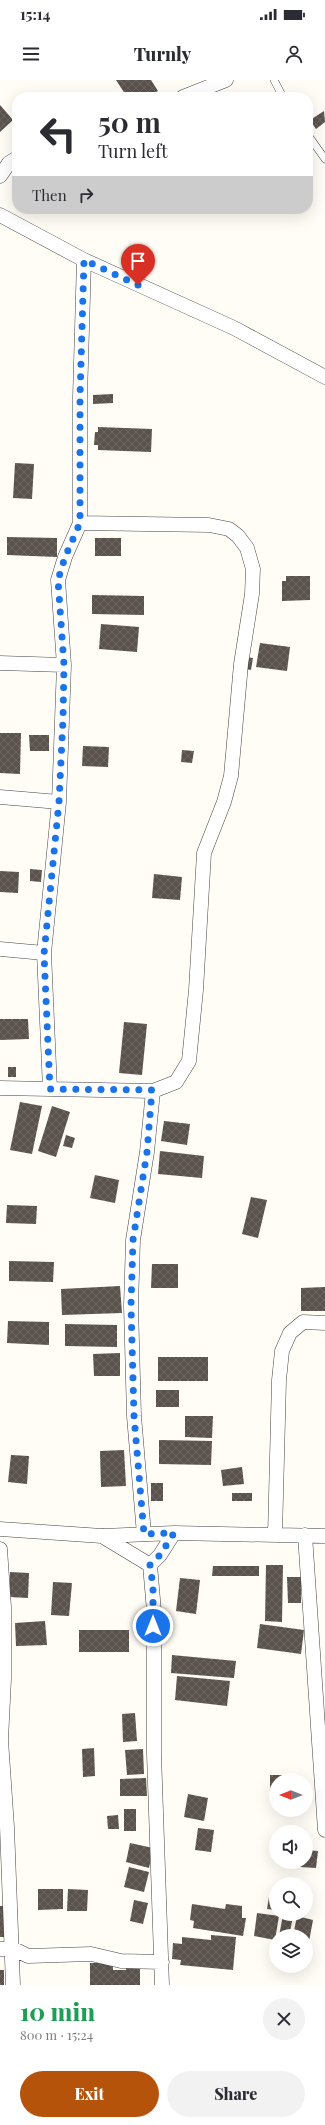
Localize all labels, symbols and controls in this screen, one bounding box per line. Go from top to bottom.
text: 15:14 [20,4,50,24]
text: Turnly [134,42,191,66]
icon: menu [20,43,42,65]
icon: person [283,43,305,65]
text: 50 m [98,103,161,140]
icon: left [32,108,84,160]
text: Turn left [98,139,168,163]
icon: right [75,184,97,206]
text: Then [32,185,67,205]
pin [121,244,155,285]
icon: arrive [127,250,149,272]
position arrow [132,1605,174,1647]
north arrow [269,1773,313,1817]
map controls [269,1773,313,1973]
button: sound [269,1825,313,1869]
button: search [269,1877,313,1921]
button: layers [269,1929,313,1973]
text: 10 min [20,1995,95,2027]
button: close [263,1998,305,2040]
text: 800 m · 15:24 [20,2026,93,2043]
button: Exit [20,2071,159,2117]
button: Share [167,2071,305,2117]

